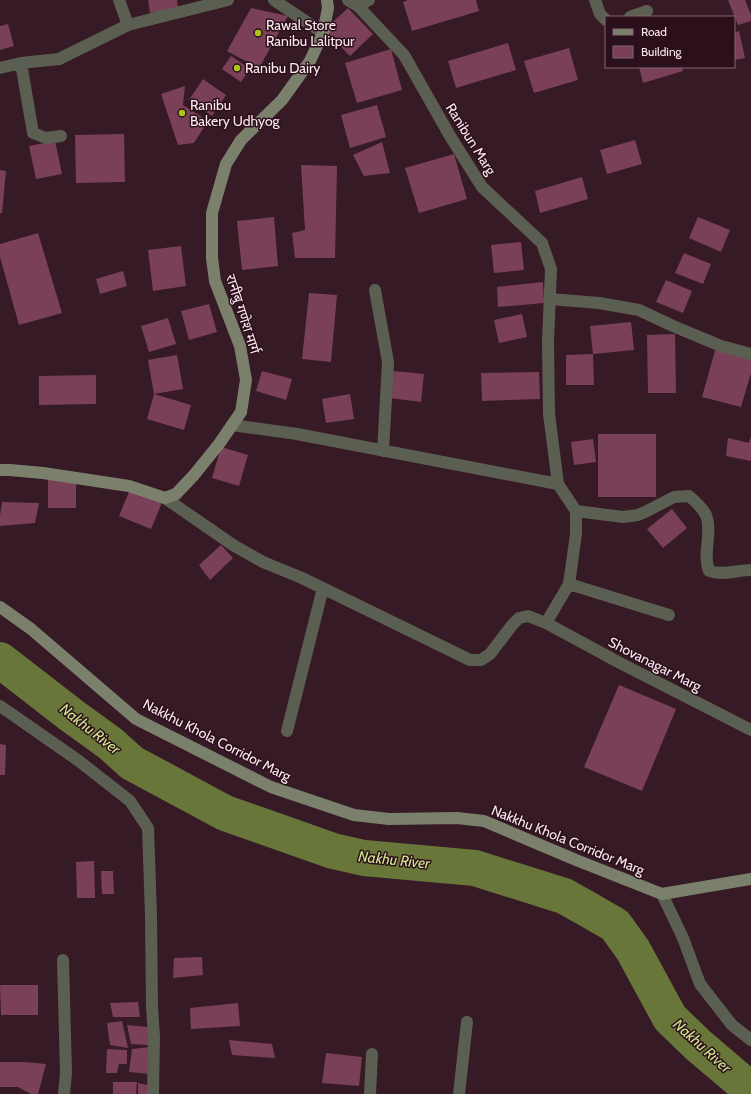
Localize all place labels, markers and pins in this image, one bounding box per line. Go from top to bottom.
place label: Rawal Store Ranibu Lalitpur [266,16,355,50]
marker: Rawal Store Ranibu Lalitpur [253,28,263,38]
place label: Ranibu Dairy [245,59,320,77]
marker: Ranibu Dairy [232,63,242,73]
place label: Ranibu Bakery Udhyog [190,96,281,130]
marker: Ranibu Bakery Udhyog [177,108,187,118]

